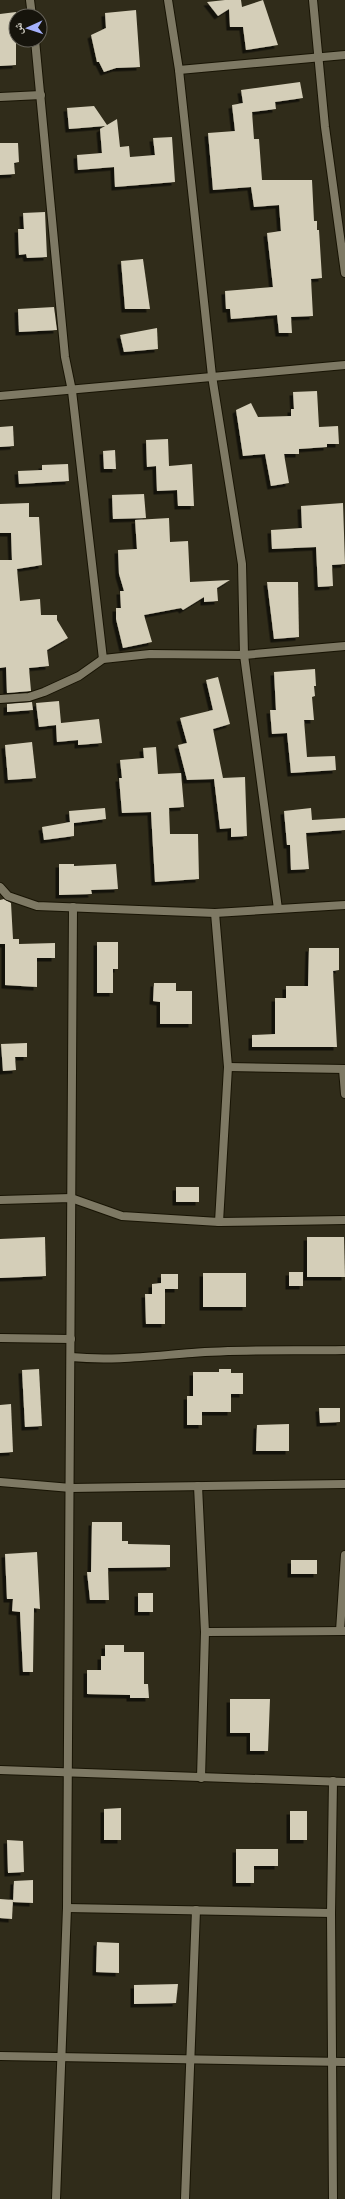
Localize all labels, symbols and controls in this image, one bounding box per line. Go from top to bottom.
north arrow [8,8,48,48]
text: ش [11,22,26,35]

